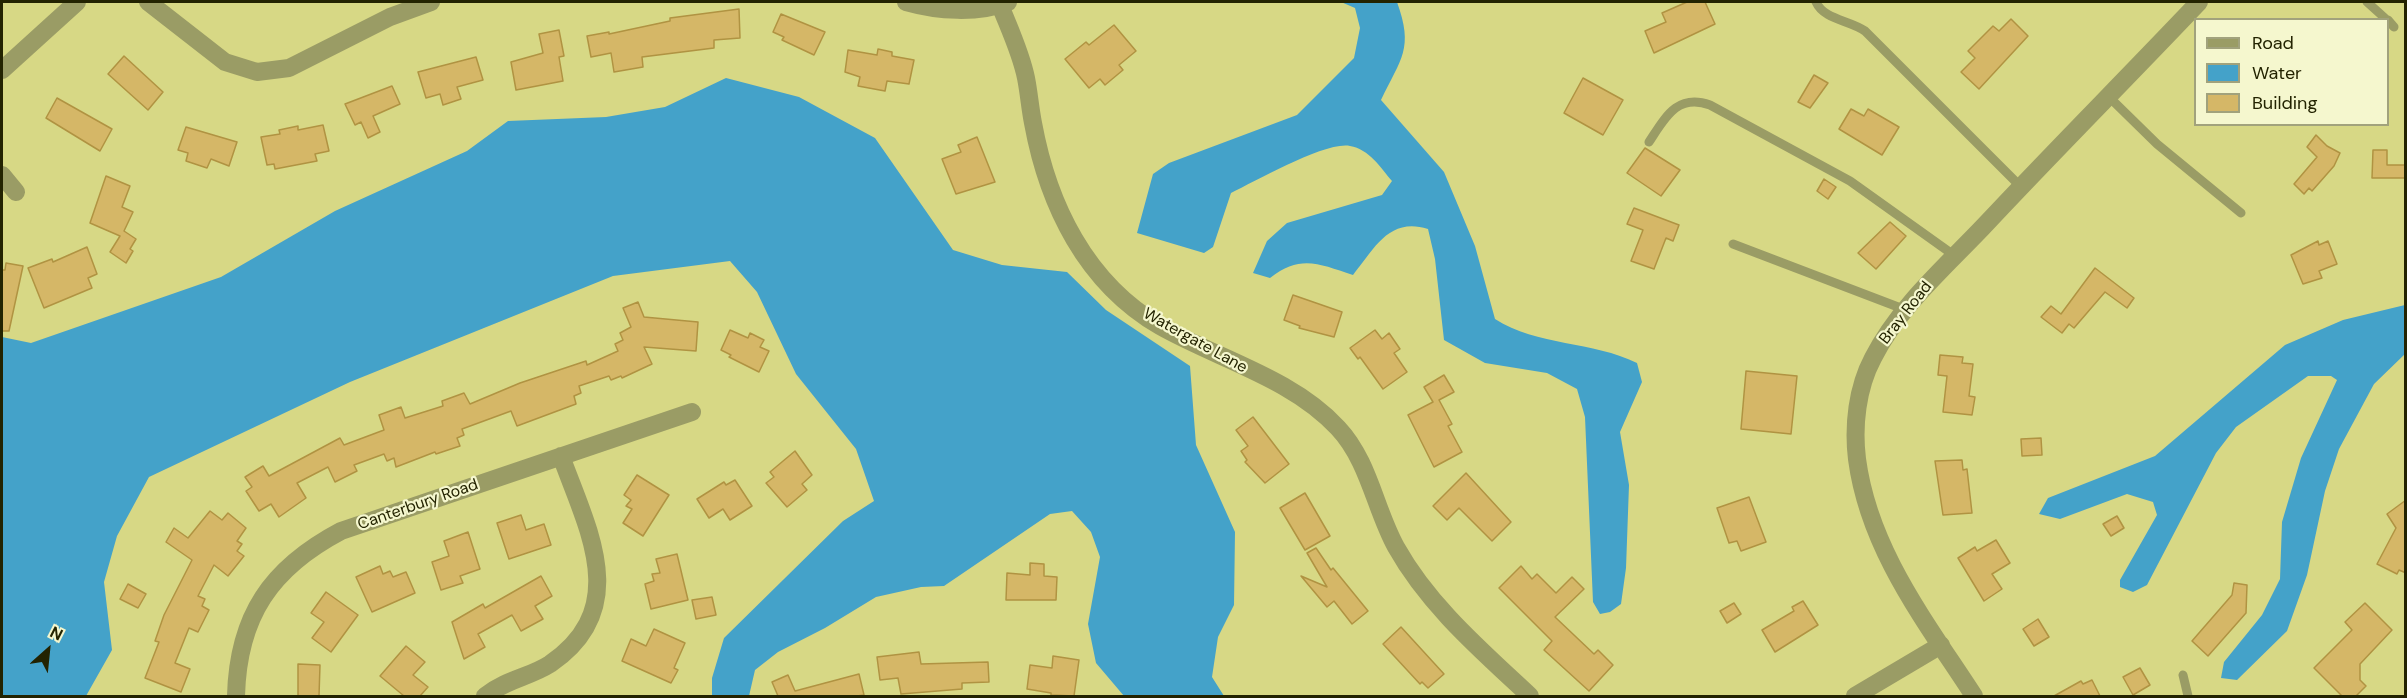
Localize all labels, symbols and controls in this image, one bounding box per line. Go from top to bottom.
legend [2194,18,2389,126]
text: Road [2252,31,2294,55]
text: Water [2252,61,2302,85]
text: Building [2252,91,2317,115]
street label: Bray Road [1876,278,1936,348]
street label: Watergate Lane [1140,304,1250,378]
street label: Canterbury Road [355,475,481,535]
north arrow [18,620,78,680]
text: N [46,622,66,646]

